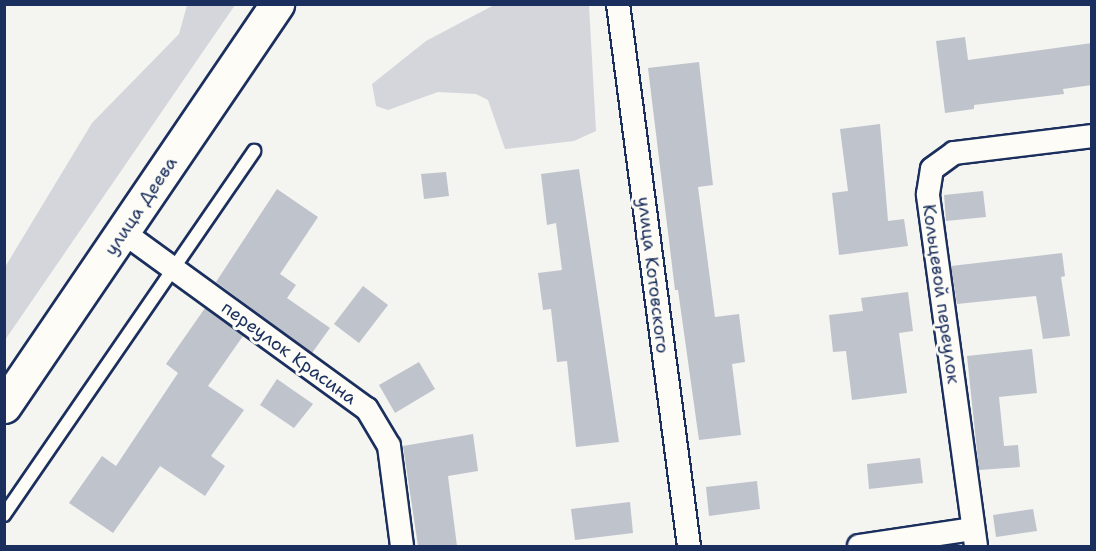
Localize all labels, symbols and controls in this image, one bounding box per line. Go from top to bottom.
street label: улица Деева [100,152,182,260]
street label: улица Котовского [633,195,673,355]
street label: Кольцевой переулок [918,203,964,385]
street label: переулок Красина [217,297,361,409]

